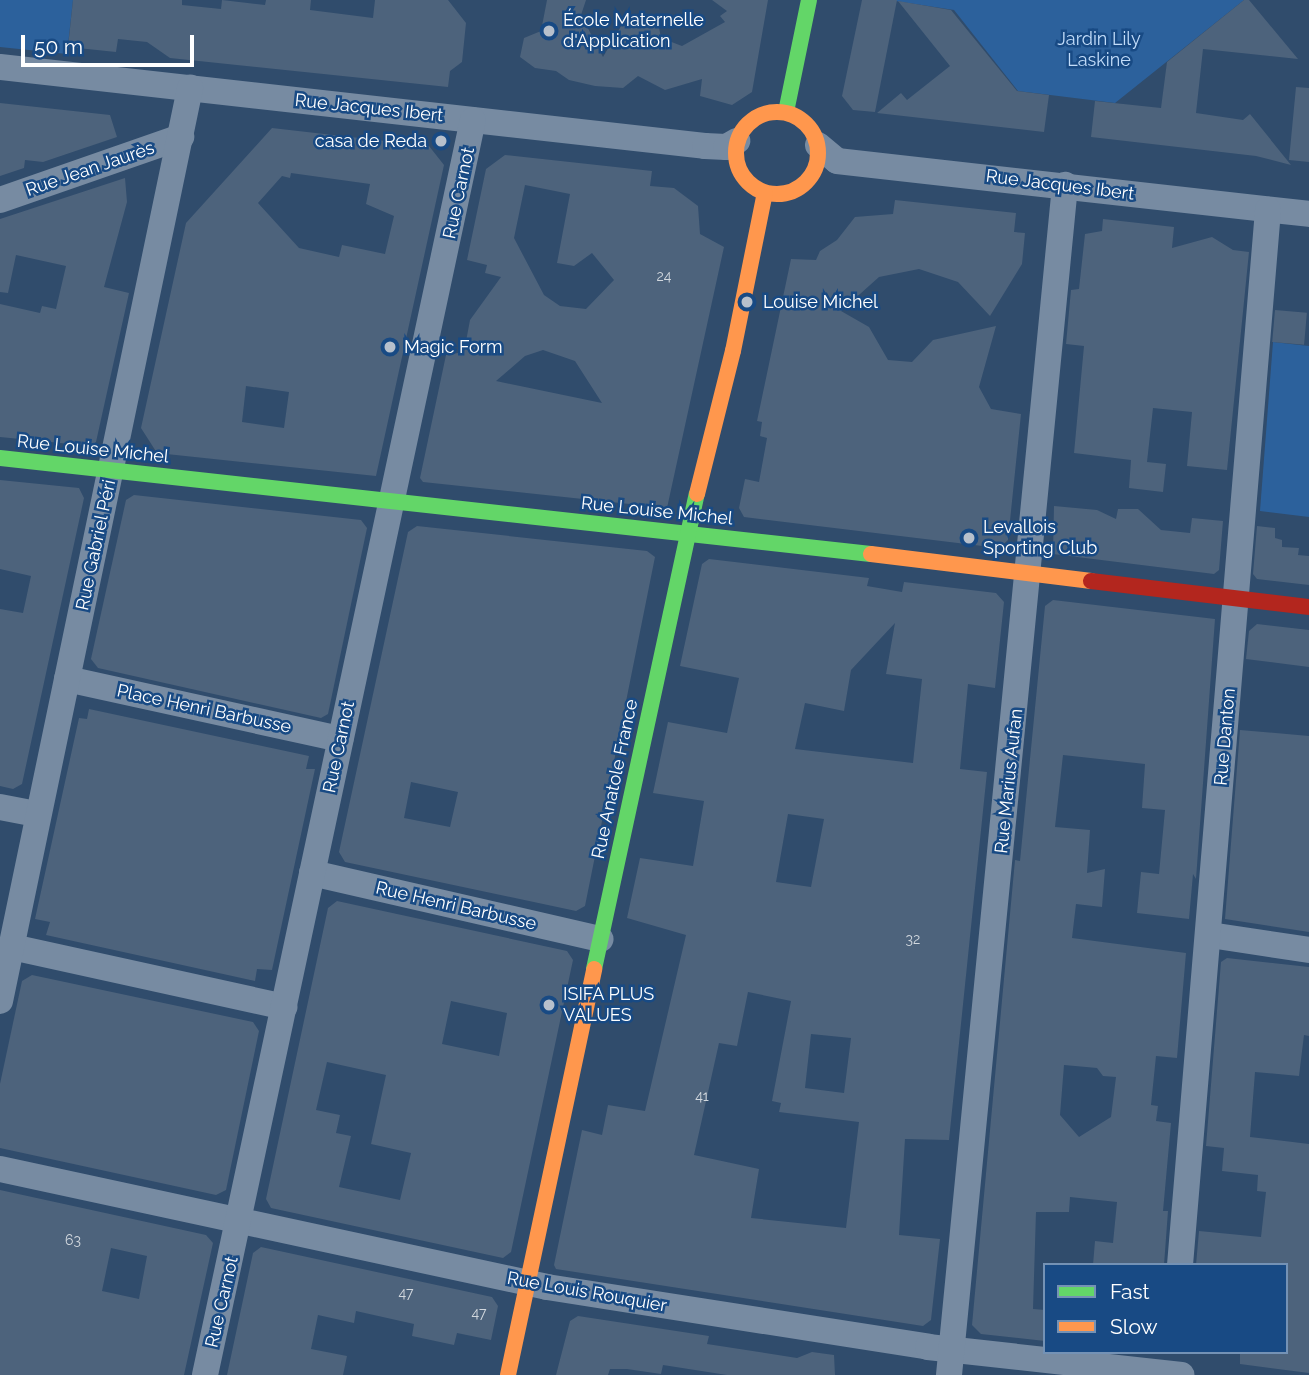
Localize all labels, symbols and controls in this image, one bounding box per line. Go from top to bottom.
place label: École Maternelle d'Application [563,10,704,52]
scale bar [24,21,198,65]
marker: École Maternelle d'Application [541,23,557,39]
park label: Jardin Lily Laskine [1057,29,1141,72]
text: 50 m [34,34,83,59]
street label: Rue Jacques Ibert [293,89,445,127]
place label: casa de Reda [315,130,427,152]
marker: casa de Reda [433,133,449,149]
street label: Rue Jean Jaurès [22,137,158,201]
street label: Rue Carnot [439,145,479,241]
street label: Rue Jacques Ibert [984,165,1136,205]
house number: 24 [657,268,671,284]
place label: Louise Michel [763,291,878,313]
marker: Louise Michel [737,292,757,312]
place label: Magic Form [404,336,503,358]
marker: Magic Form [382,339,398,355]
street label: Rue Louise Michel [16,430,170,468]
street label: Rue Gabriel Péri [72,478,120,612]
street label: Rue Louise Michel [580,492,734,530]
place label: Levallois Sporting Club [983,517,1097,560]
marker: Levallois Sporting Club [961,530,977,546]
street label: Place Henri Barbusse [115,680,293,738]
street label: Rue Danton [1210,687,1240,787]
street label: Rue Anatole France [587,697,643,861]
street label: Rue Carnot [319,699,359,795]
street label: Rue Marius Aufan [991,707,1027,855]
street label: Rue Henri Barbusse [373,877,539,935]
house number: 32 [906,931,920,947]
place label: ISIFA PLUS VALUES [563,984,655,1026]
marker: ISIFA PLUS VALUES [541,997,557,1013]
house number: 41 [695,1088,709,1104]
house number: 63 [65,1232,81,1248]
street label: Rue Carnot [201,1254,243,1350]
legend [1043,1263,1288,1354]
street label: Rue Louis Rouquier [505,1267,669,1317]
text: Fast [1110,1279,1150,1304]
house number: 47 [398,1285,414,1301]
house number: 47 [471,1305,487,1321]
text: Slow [1110,1314,1158,1339]

